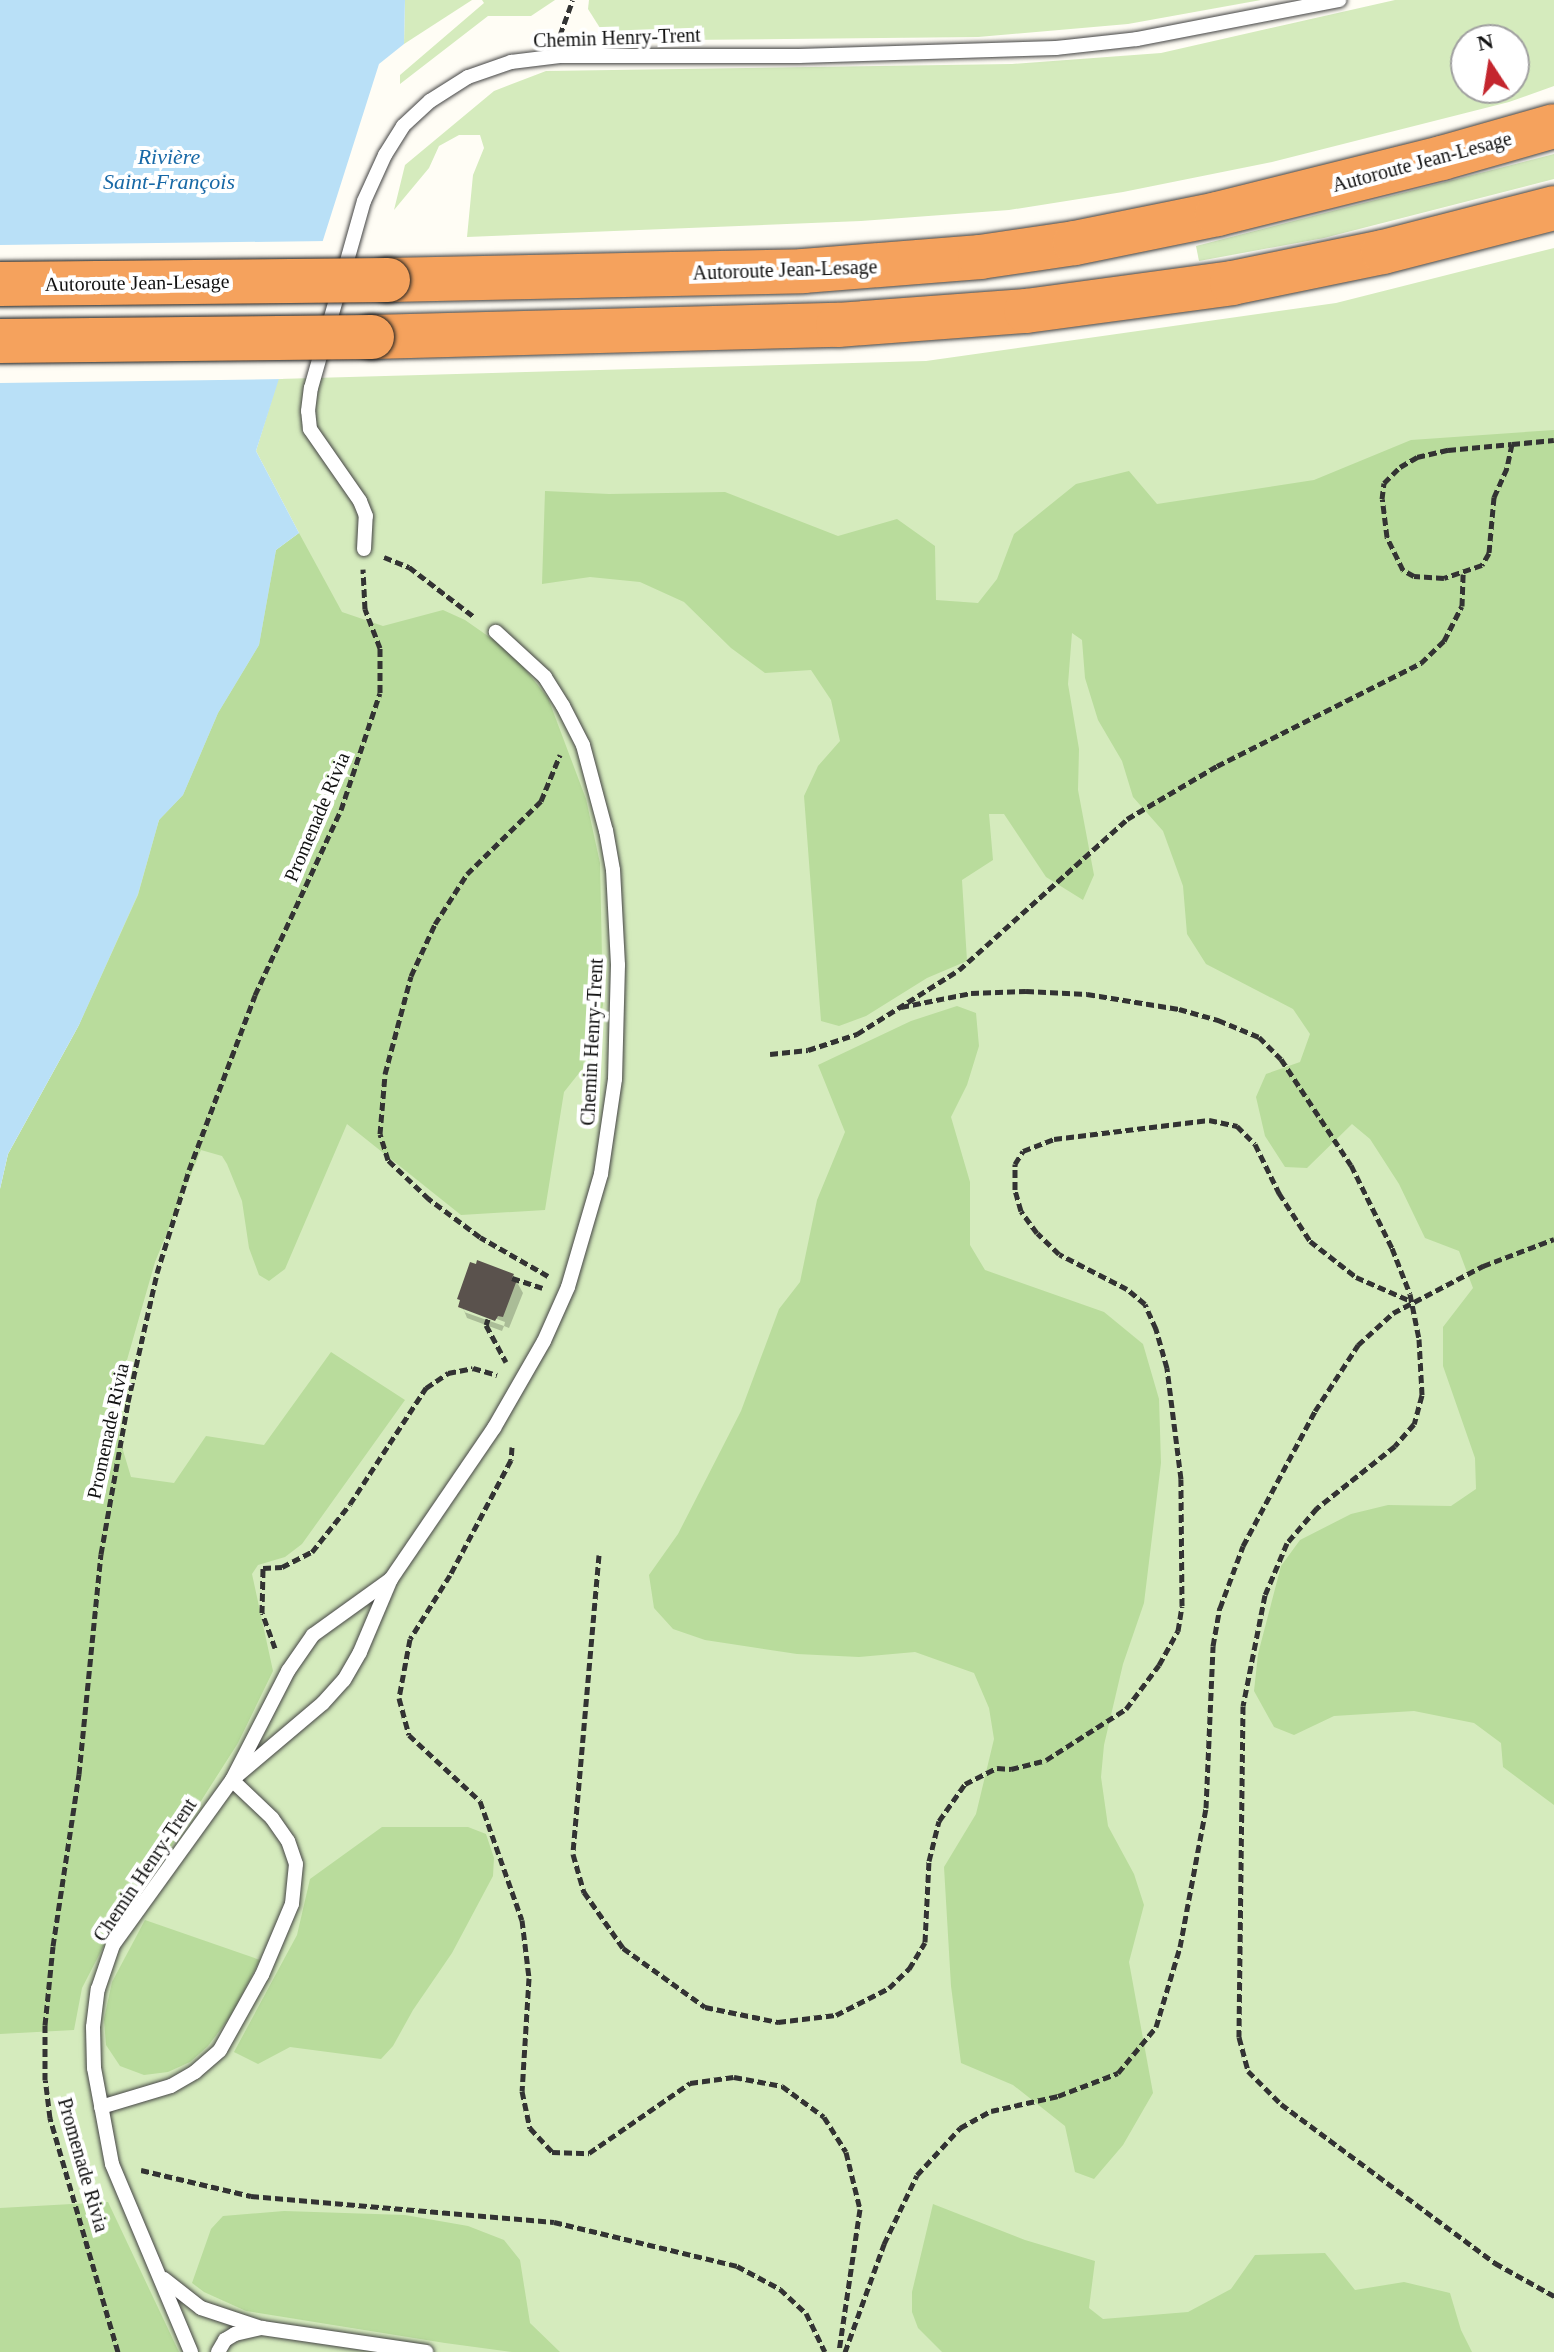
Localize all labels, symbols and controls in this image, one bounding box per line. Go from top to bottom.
street label: Chemin Henry-Trent [533,23,701,53]
north arrow [1450,24,1530,104]
text: N [1475,28,1496,56]
street label: Autoroute Jean-Lesage [1330,126,1514,198]
water label: Rivière Saint-François [103,143,235,194]
street label: Autoroute Jean-Lesage [692,255,878,285]
street label: Autoroute Jean-Lesage [44,269,230,297]
street label: Promenade Rivia [279,749,355,885]
street label: Chemin Henry-Trent [576,958,608,1126]
street label: Promenade Rivia [82,1361,134,1501]
street label: Chemin Henry-Trent [88,1794,202,1946]
street label: Promenade Rivia [52,2095,114,2235]

